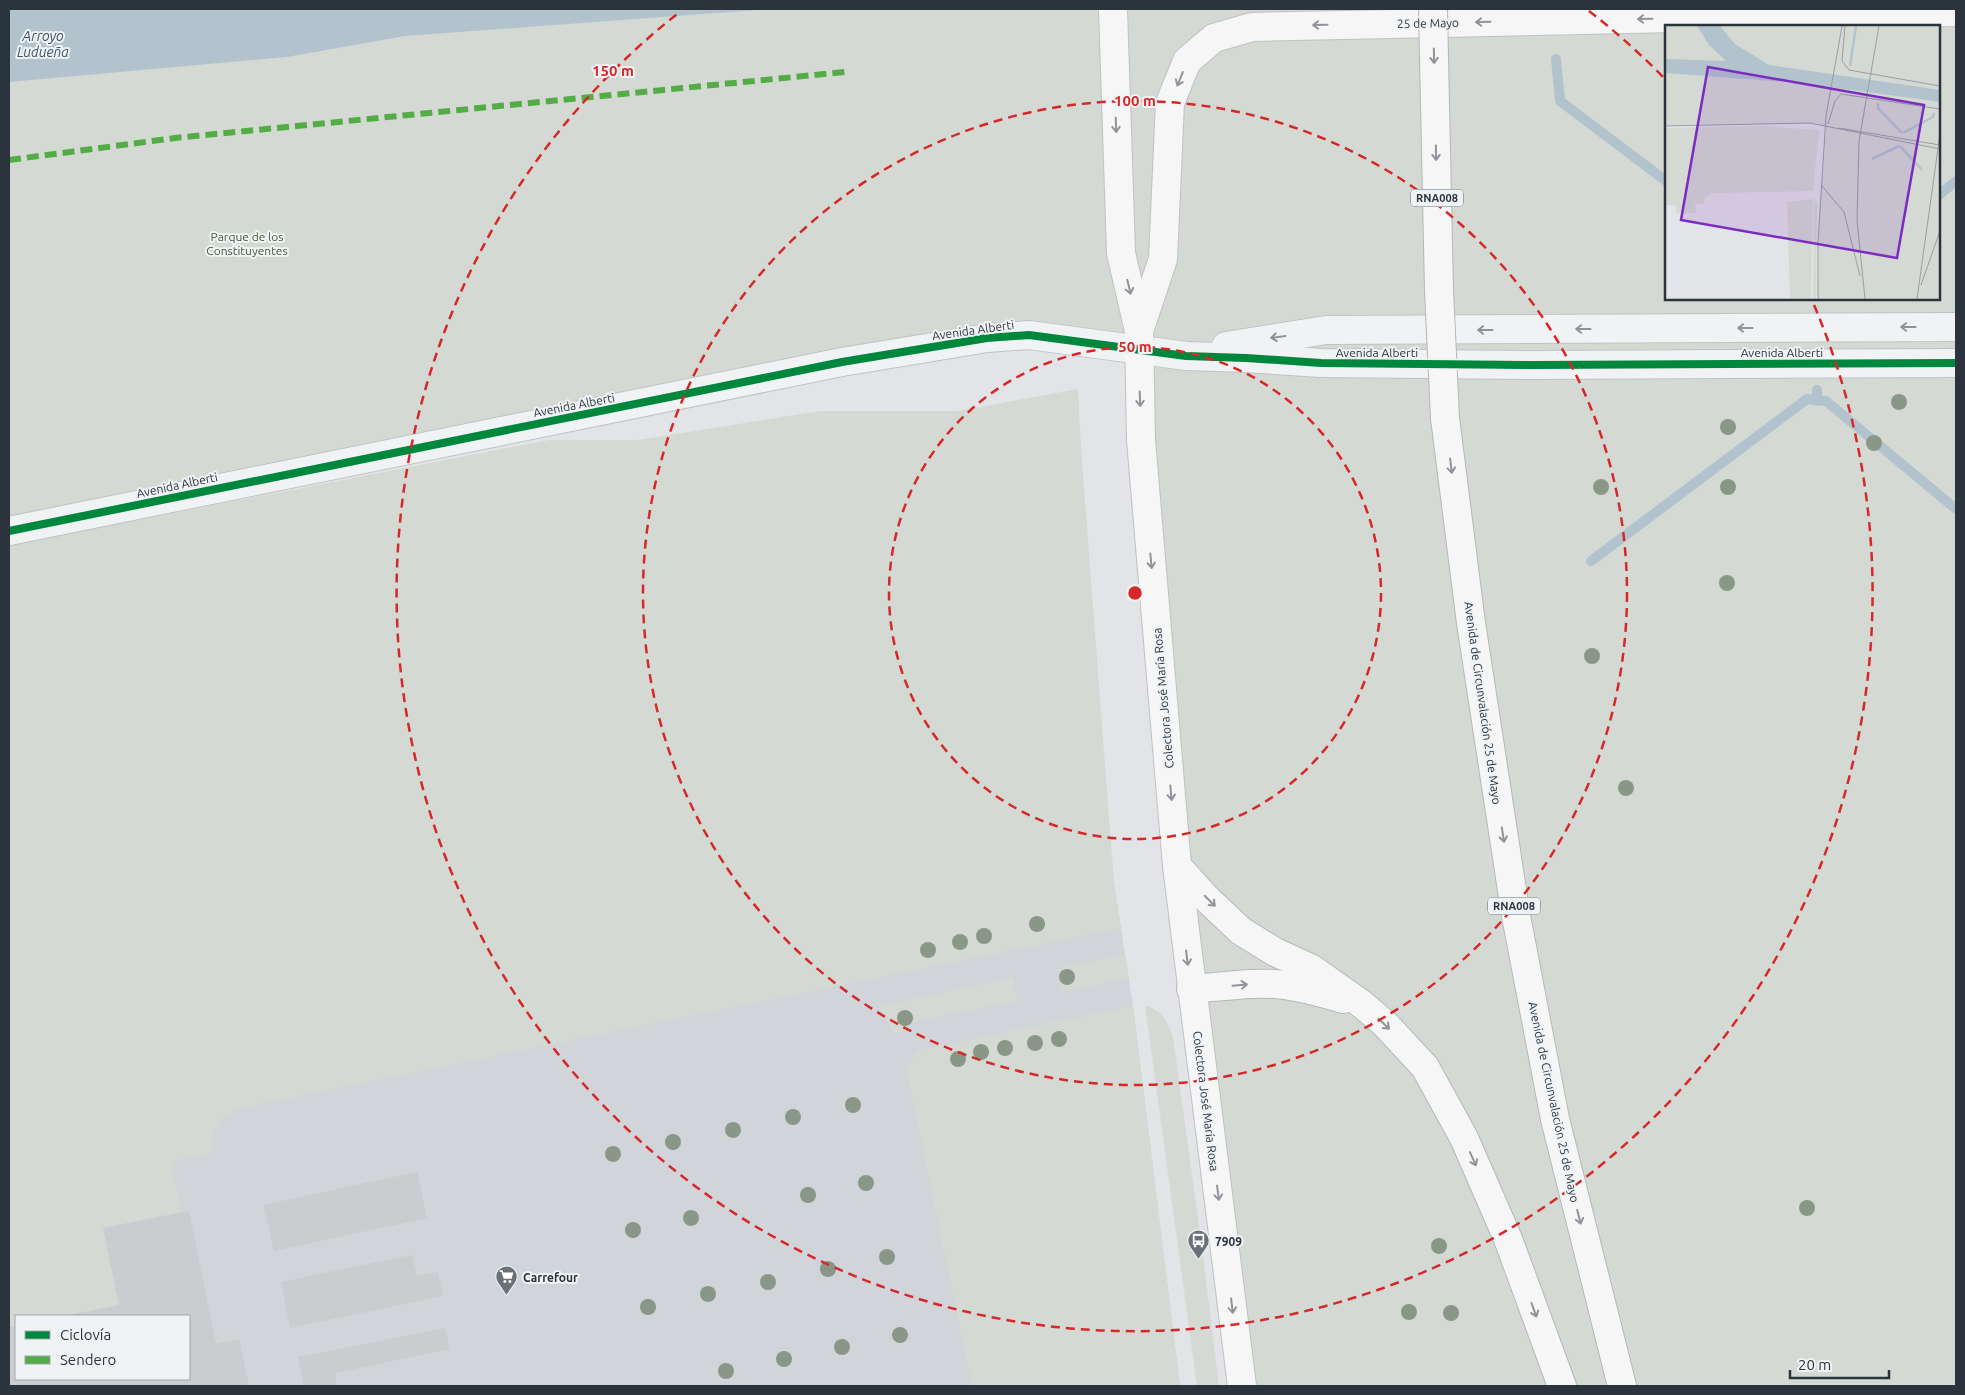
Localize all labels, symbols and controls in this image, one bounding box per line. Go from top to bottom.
one-way arrow [1637,14,1653,23]
street label: 25 de Mayo [1397,16,1459,30]
one-way arrow [1475,17,1491,27]
one-way arrow [1312,20,1328,30]
inset map [1665,25,1940,300]
water label: Arroyo Ludueña [17,28,69,60]
one-way arrow [1429,48,1439,64]
text: 150 m [592,62,634,79]
one-way arrow [1174,71,1184,86]
text: 100 m [1114,92,1156,109]
one-way arrow [1112,117,1121,133]
one-way arrow [1431,144,1441,160]
road number: RNA008 [1411,190,1463,207]
park label: Parque de los Constituyentes [206,230,288,257]
one-way arrow [1125,278,1134,294]
street label: Avenida Alberti [931,318,1015,342]
one-way arrow [1900,322,1916,332]
one-way arrow [1737,323,1754,333]
one-way arrow [1575,324,1591,334]
one-way arrow [1478,325,1494,335]
one-way arrow [1270,333,1286,343]
text: 50 m [1118,338,1152,355]
street label: Avenida Alberti [1336,346,1418,359]
street label: Avenida Alberti [1741,346,1823,359]
street label: Avenida Alberti [532,391,616,419]
one-way arrow [1135,391,1145,407]
one-way arrow [1446,458,1456,474]
street label: Avenida Alberti [135,470,219,500]
one-way arrow [1146,553,1156,569]
centre of rings [1126,584,1144,602]
street label: Avenida de Circunvalación 25 de Mayo [1462,601,1504,805]
street label: Colectora José María Rosa [1150,627,1176,769]
one-way arrow [1166,785,1175,801]
one-way arrow [1499,827,1509,843]
one-way arrow [1204,895,1216,908]
road number: RNA008 [1488,898,1540,914]
one-way arrow [1182,949,1192,965]
one-way arrow [1231,981,1247,990]
street label: Avenida de Circunvalación 25 de Mayo [1526,1000,1582,1204]
one-way arrow [1378,1018,1391,1030]
street label: Colectora José María Rosa [1191,1030,1221,1172]
one-way arrow [1468,1151,1478,1166]
one-way arrow [1213,1185,1223,1201]
one-way arrow [1575,1209,1584,1225]
bus stop icon: 7909 [1187,1229,1211,1260]
place label: 7909 [1215,1235,1242,1248]
supermarket icon: Carrefour [495,1265,519,1296]
place label: Carrefour [523,1271,578,1284]
one-way arrow [1227,1297,1237,1313]
one-way arrow [1530,1301,1539,1317]
legend [15,1315,190,1380]
text: Ciclovía [60,1326,111,1343]
scale bar [1790,1348,1889,1380]
text: Sendero [60,1351,116,1368]
text: 20 m [1798,1356,1831,1373]

